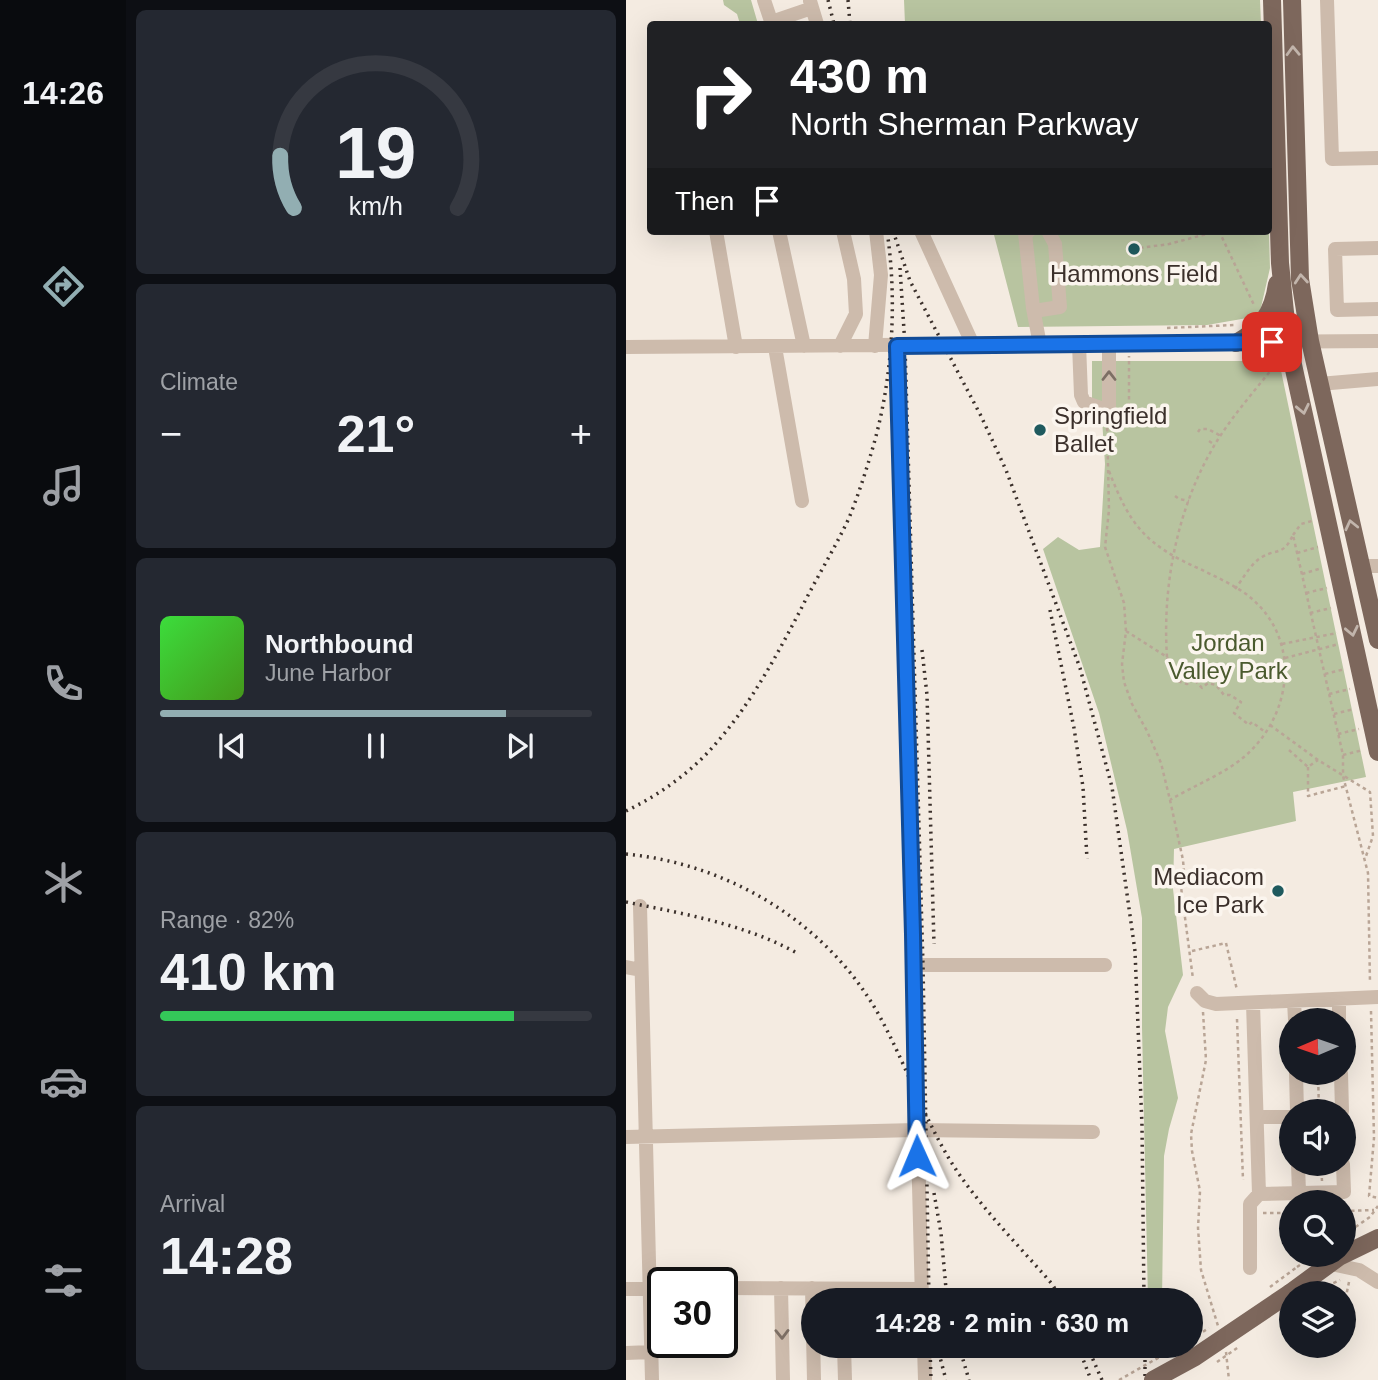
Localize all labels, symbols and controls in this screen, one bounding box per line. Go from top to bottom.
one-way arrow [1286,46,1301,57]
icon: right [675,49,766,140]
text: 430 m [790,49,929,103]
text: 14:26 [22,75,104,111]
text: North Sherman Parkway [790,106,1139,142]
text: 19 [336,112,416,193]
icon: arrive [748,182,786,220]
text: Then [675,186,734,216]
text: km/h [349,192,403,220]
marker: Hammons Field [1126,241,1142,257]
place label: Hammons Field [1050,260,1218,287]
icon: directions [39,262,88,311]
one-way arrow [1294,273,1309,284]
pin [1242,312,1302,372]
icon: arrive [1253,323,1291,361]
text: Climate [160,369,238,395]
one-way arrow [1101,370,1117,381]
place label: Springfield Ballet [1054,402,1167,457]
one-way arrow [1295,403,1309,415]
text: 21° [337,405,415,463]
text: − [160,413,182,455]
text: + [570,413,592,455]
marker: Springfield Ballet [1032,422,1048,438]
icon: music [39,461,88,510]
one-way arrow [1345,519,1360,531]
one-way arrow [1344,625,1359,637]
text: Northbound [265,629,414,659]
park label: Jordan Valley Park [1168,629,1289,684]
icon: phone [39,659,88,708]
text: June Harbor [265,660,392,686]
icon: previous [213,727,251,765]
icon: pause [357,727,395,765]
icon: next [501,727,539,765]
icon: climate [39,858,88,907]
place label: Mediacom Ice Park [1153,863,1265,918]
marker: Mediacom Ice Park [1270,883,1286,899]
text: Range · 82% [160,907,294,933]
text: 410 km [160,943,336,1001]
north arrow [1279,1008,1356,1085]
map controls [1279,1008,1356,1358]
icon: car [39,1057,88,1106]
button: sound [1279,1099,1356,1176]
position arrow [880,1119,954,1193]
button: search [1279,1190,1356,1267]
text: Arrival [160,1191,225,1217]
text: 14:28 [160,1227,293,1285]
icon: filters [39,1256,88,1305]
speed limit sign: 30 [647,1267,738,1358]
button: layers [1279,1281,1356,1358]
text: 14:28 · 2 min · 630 m [875,1308,1129,1338]
one-way arrow [774,1329,790,1340]

